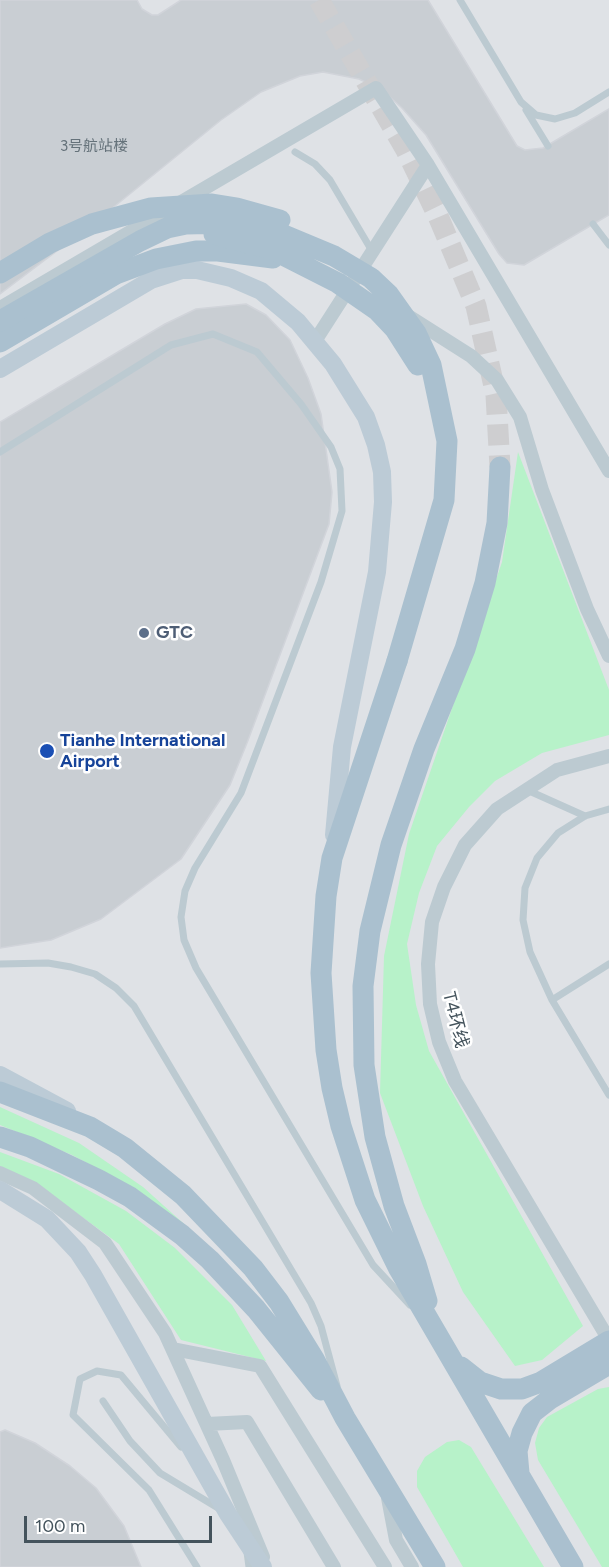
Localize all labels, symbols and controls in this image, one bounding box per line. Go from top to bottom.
house number: 3号航站楼 [60,138,128,156]
place label: GTC [156,622,193,644]
marker: GTC [137,626,151,640]
place label: Tianhe International Airport [60,730,225,772]
marker: Tianhe International Airport [38,742,56,760]
street label: T4环线 [438,990,472,1050]
scale bar [27,1504,214,1542]
text: 100 m [35,1515,85,1537]

